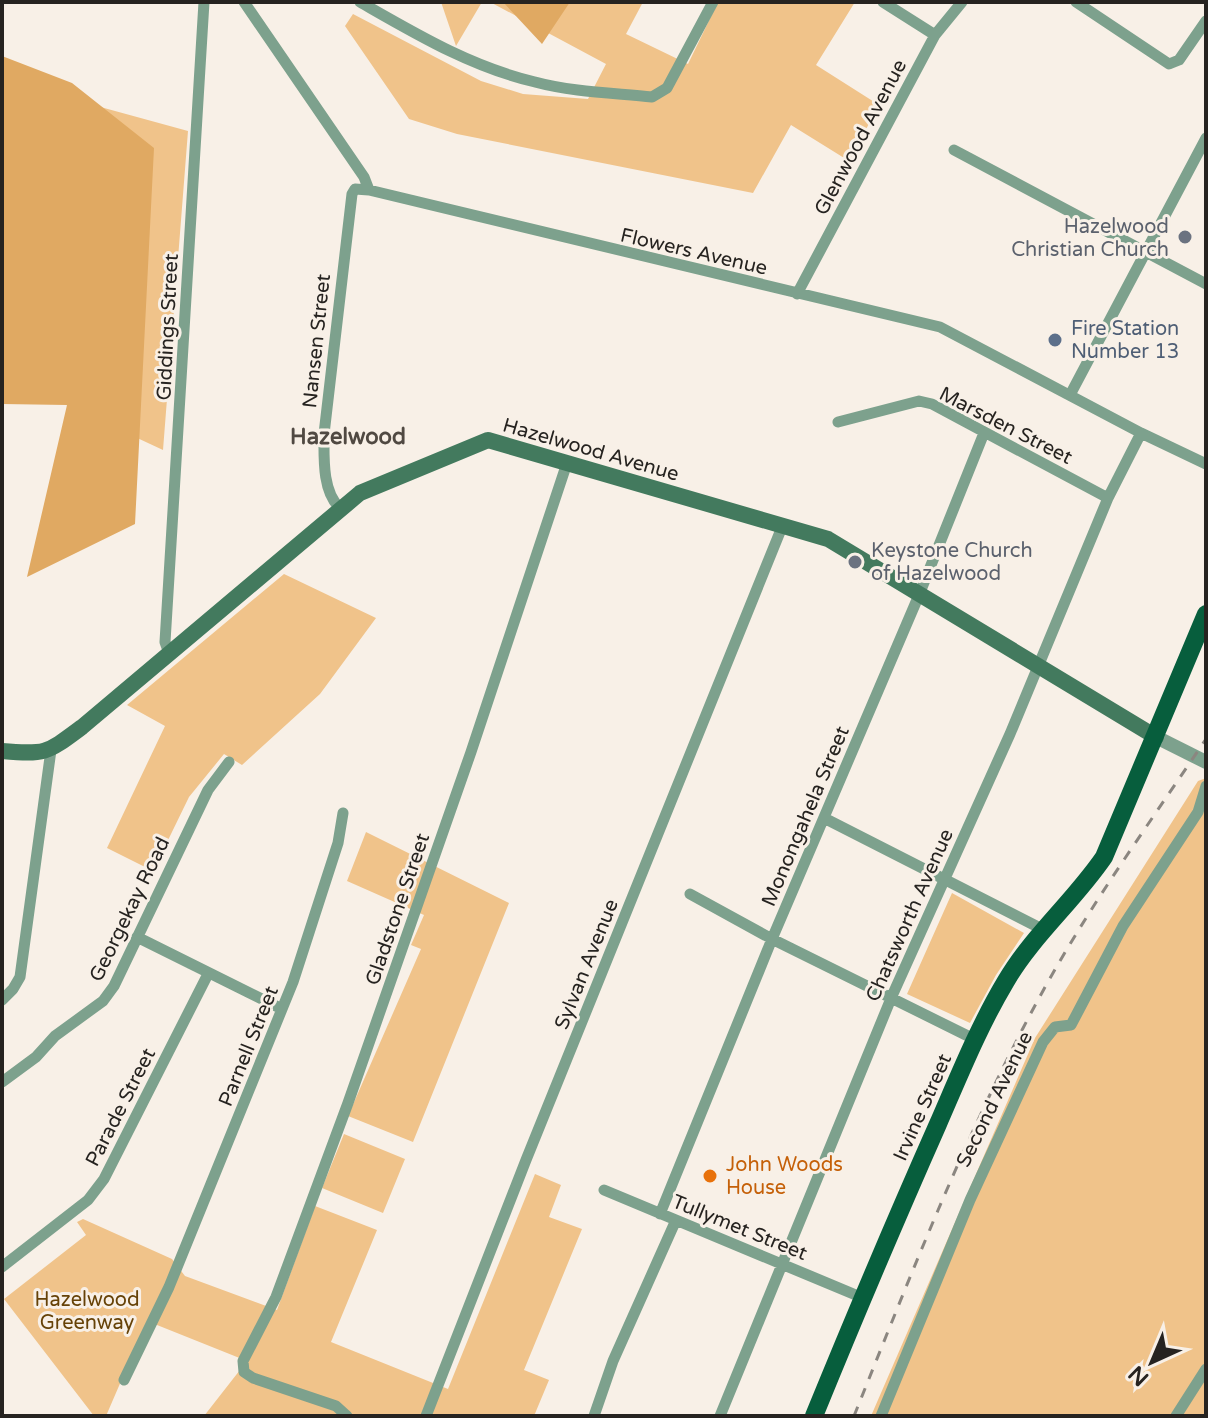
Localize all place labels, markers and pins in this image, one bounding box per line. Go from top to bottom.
place label: Hazelwood Christian Church [1011,215,1169,262]
marker: Hazelwood Christian Church [1176,228,1194,246]
place label: Fire Station Number 13 [1071,317,1179,364]
marker: Fire Station Number 13 [1046,331,1064,349]
place label: Keystone Church of Hazelwood [871,539,1033,586]
marker: Keystone Church of Hazelwood [846,553,864,571]
place label: John Woods House [726,1153,843,1200]
marker: John Woods House [701,1167,719,1185]

